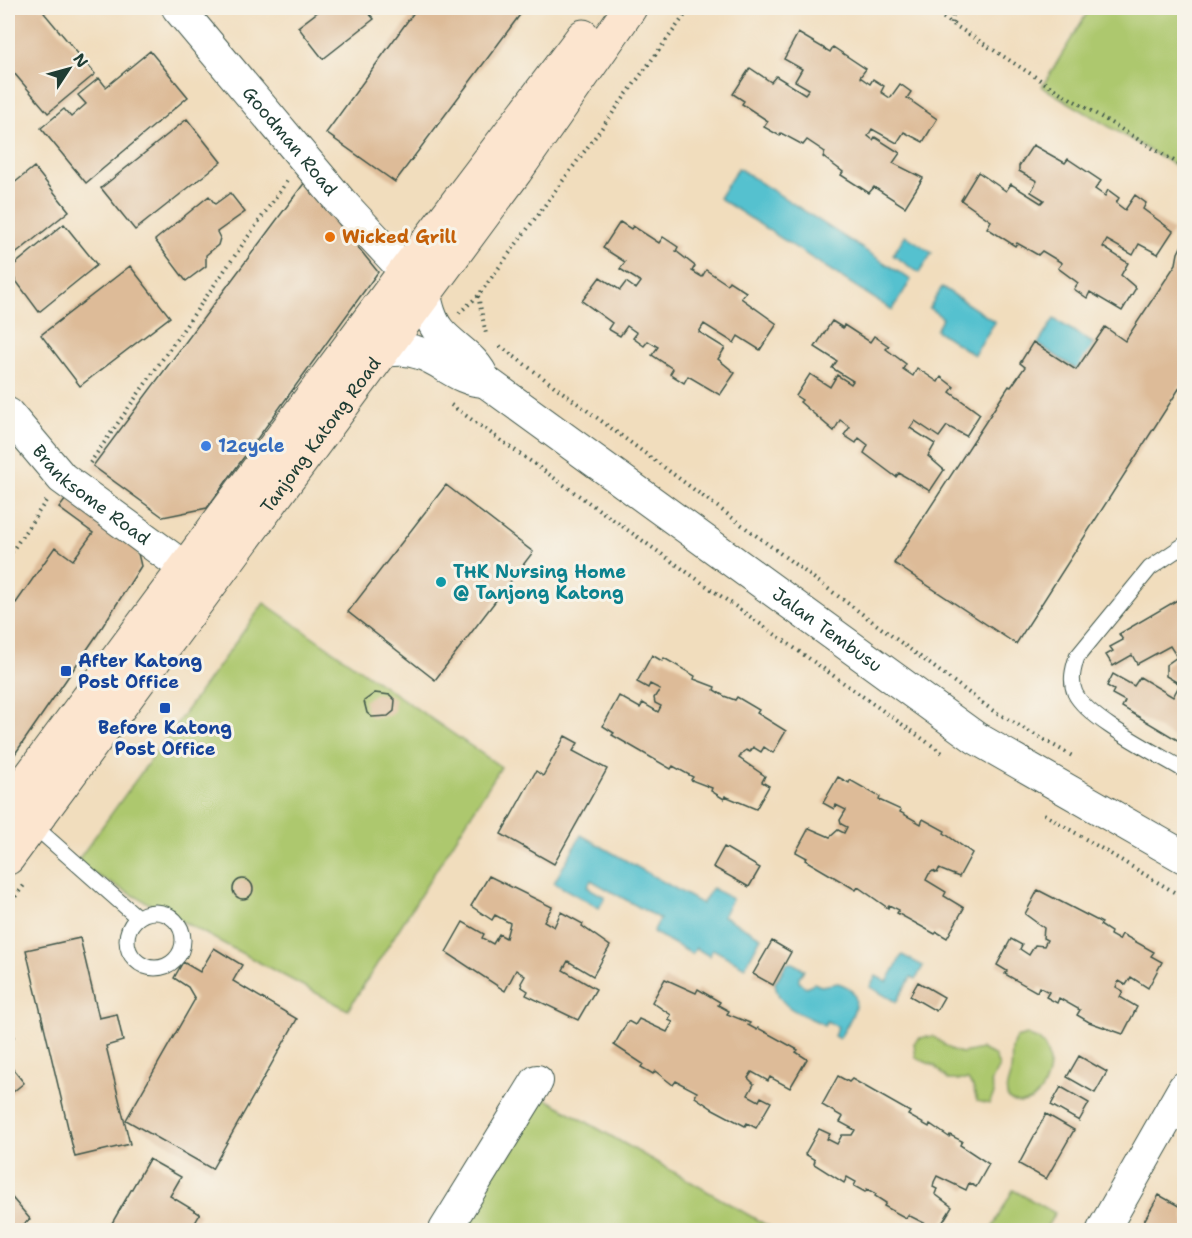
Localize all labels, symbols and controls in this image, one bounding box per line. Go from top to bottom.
north arrow [39,39,99,99]
text: N [69,49,93,72]
street label: Goodman Road [237,82,343,201]
place label: Wicked Grill [342,225,457,249]
marker: Wicked Grill [323,230,337,244]
street label: Tanjong Katong Road [255,352,386,518]
place label: 12cycle [218,434,285,458]
marker: 12cycle [199,439,213,453]
street label: Branksome Road [27,440,155,551]
place label: THK Nursing Home @ Tanjong Katong [453,560,626,605]
marker: THK Nursing Home @ Tanjong Katong [434,575,448,589]
street label: Jalan Tembusu [768,582,887,678]
place label: After Katong Post Office [78,649,203,694]
marker: After Katong Post Office [59,664,73,678]
marker: Before Katong Post Office [158,701,172,715]
place label: Before Katong Post Office [98,716,232,761]

